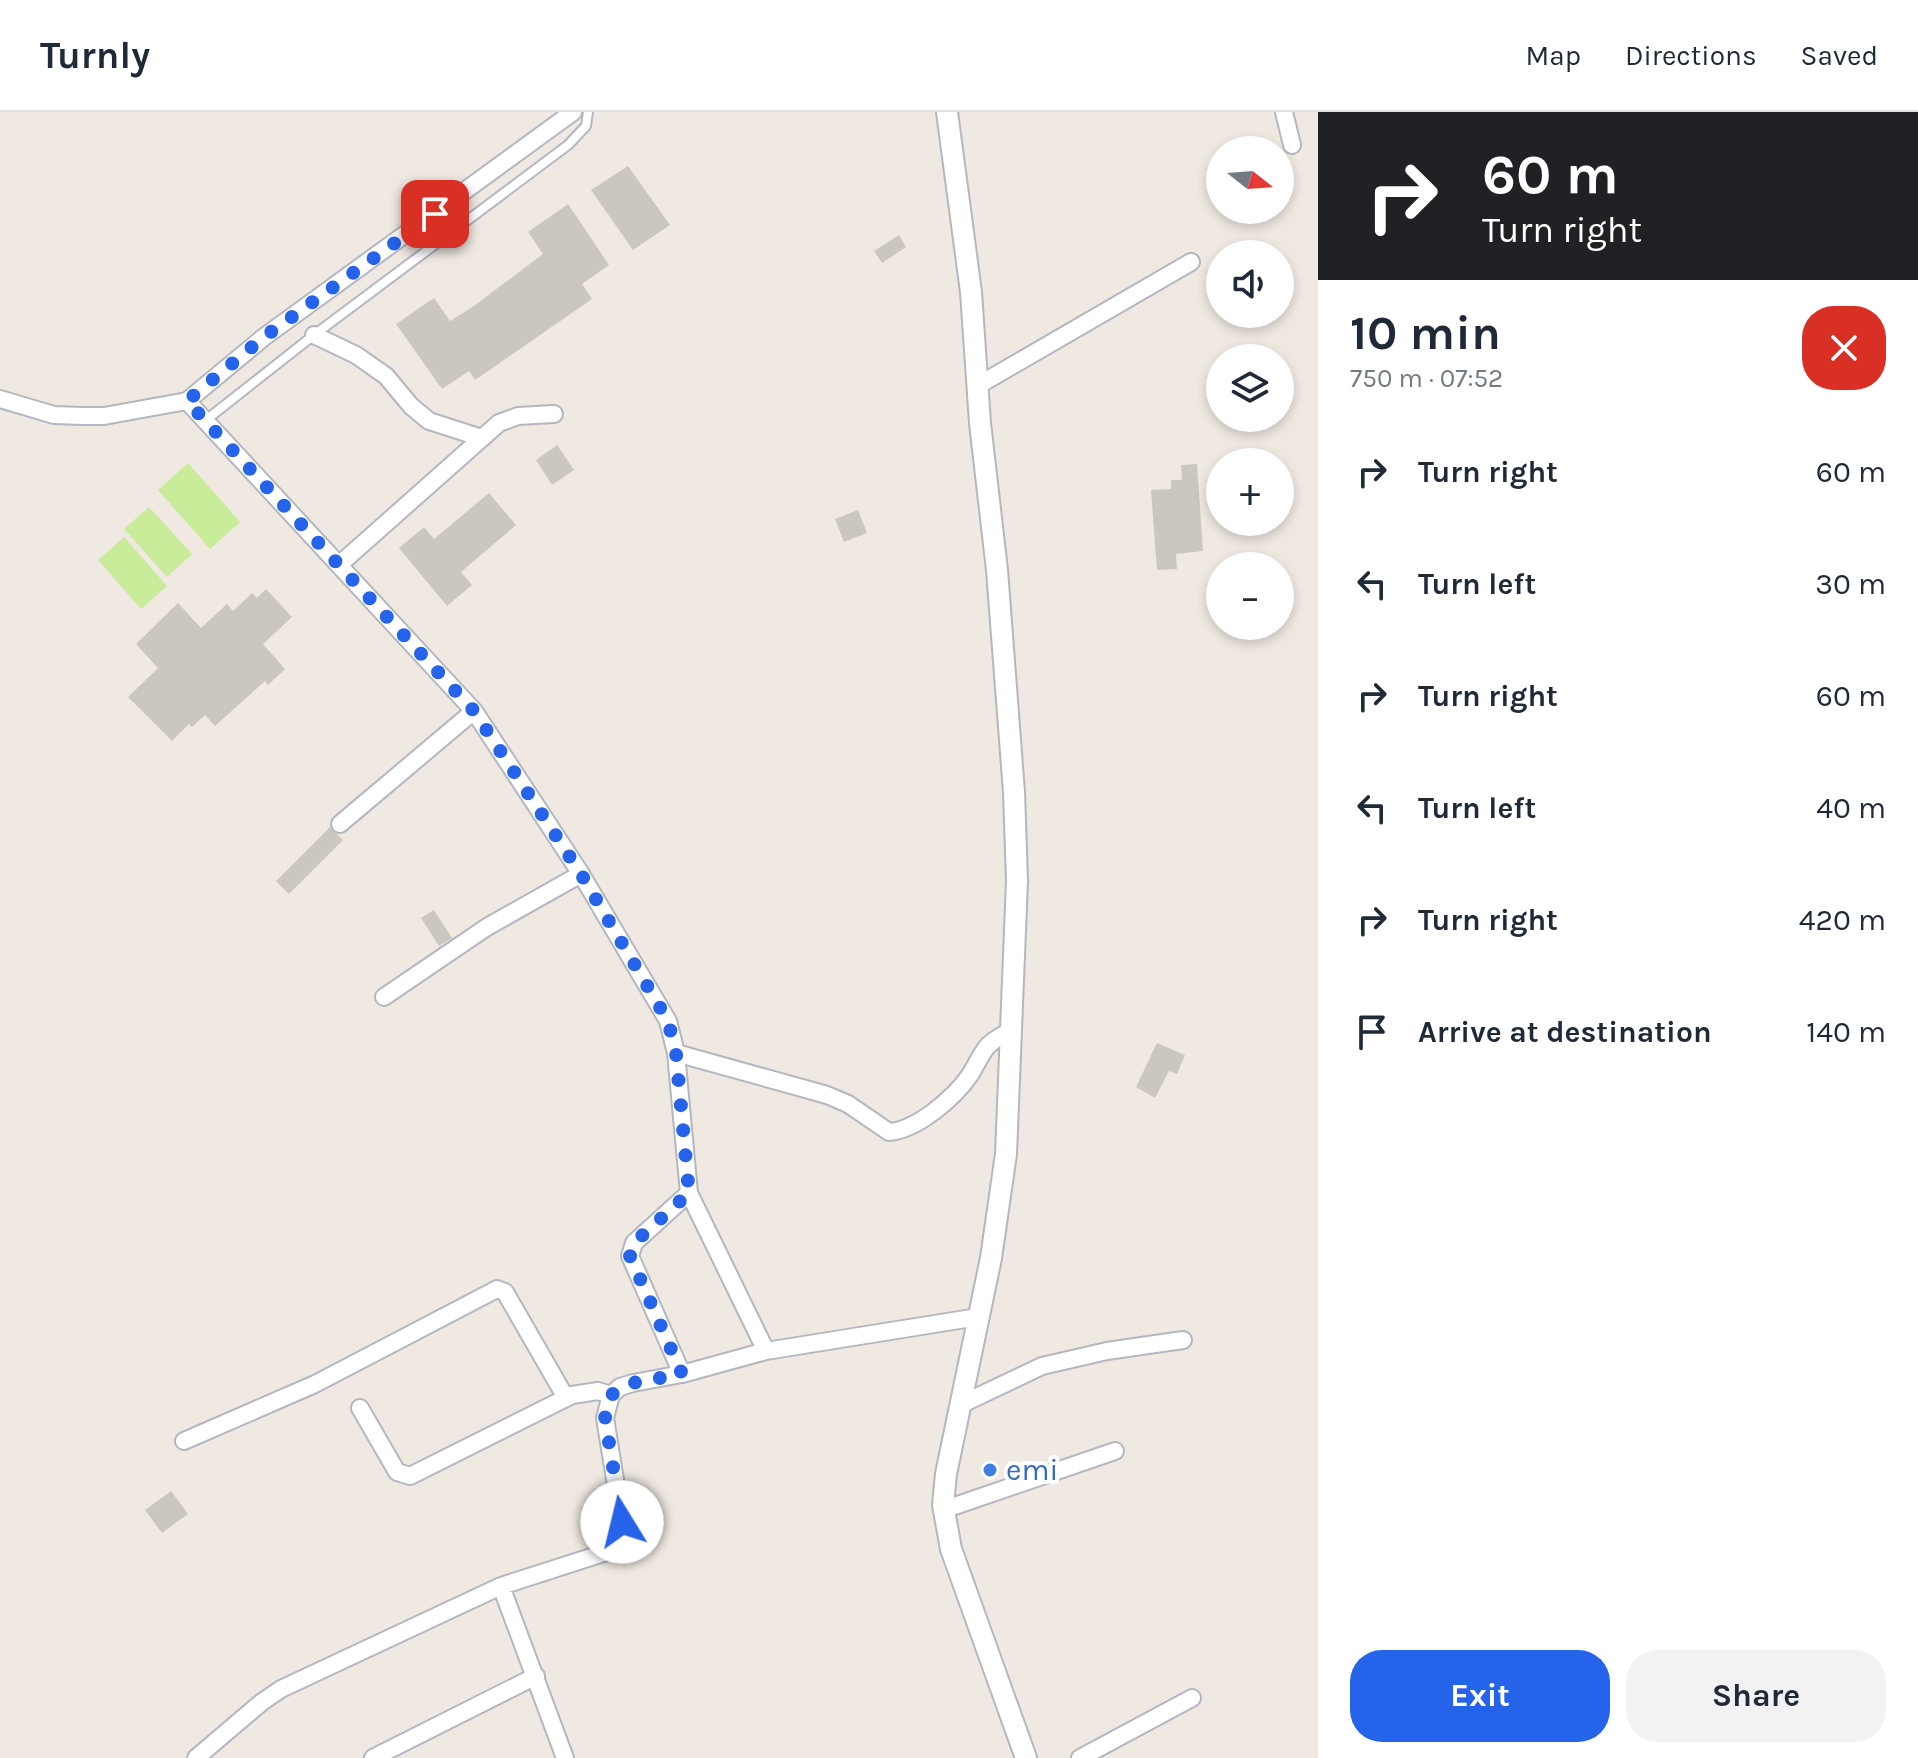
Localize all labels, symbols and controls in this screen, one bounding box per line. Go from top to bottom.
text: Turnly [40,33,150,78]
text: Map [1526,39,1581,72]
text: Directions [1625,39,1757,72]
text: Saved [1801,39,1878,72]
north arrow [1206,136,1294,224]
map controls [1206,136,1294,640]
text: 60 m [1482,142,1619,207]
icon: right [1350,144,1454,248]
pin [401,180,469,248]
icon: arrive [413,192,457,236]
text: Turn right [1482,209,1642,251]
button: sound [1206,240,1294,328]
text: 10 min [1350,305,1501,361]
button: close [1802,306,1886,390]
button: layers [1206,344,1294,432]
text: 750 m · 07:52 [1350,363,1503,394]
button: + [1206,448,1294,536]
icon: right [1350,450,1394,494]
text: Turn right [1418,454,1558,490]
text: 60 m [1816,454,1886,490]
button: − [1206,552,1294,640]
icon: left [1350,562,1394,606]
text: Turn left [1418,566,1536,602]
text: 30 m [1815,566,1886,602]
icon: right [1350,674,1394,718]
text: Turn right [1418,678,1558,714]
text: 60 m [1816,678,1886,714]
icon: left [1350,786,1394,830]
text: Turn left [1418,790,1536,826]
text: 40 m [1816,790,1886,826]
icon: right [1350,898,1394,942]
text: Turn right [1418,902,1558,938]
text: 420 m [1799,902,1886,938]
icon: arrive [1350,1010,1394,1054]
text: Arrive at destination [1418,1014,1712,1050]
text: 140 m [1806,1014,1886,1050]
place label: emi [1006,1452,1058,1488]
marker: emi [981,1461,999,1479]
position arrow [580,1480,664,1564]
button: Exit [1350,1650,1610,1742]
button: Share [1626,1650,1886,1742]

